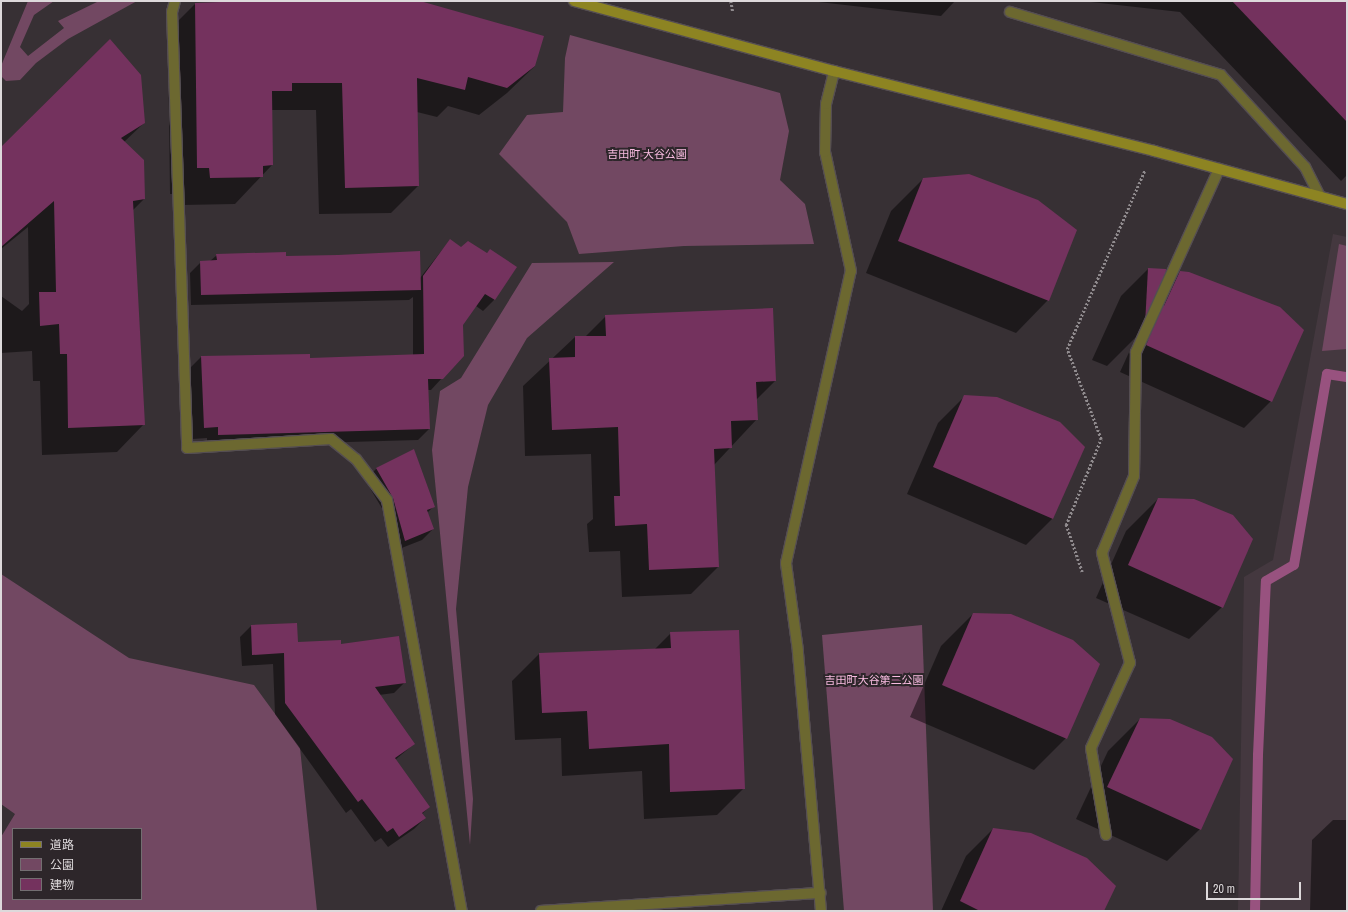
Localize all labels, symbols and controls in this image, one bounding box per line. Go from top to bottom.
park label: 吉田町 大谷公園 [607,147,687,161]
park label: 吉田町大谷第二公園 [825,673,923,687]
legend [12,828,142,900]
text: 道路 [50,837,74,853]
text: 公園 [50,857,74,873]
scale bar [1208,874,1303,900]
text: 建物 [50,877,74,893]
text: 20 m [1213,881,1235,897]

